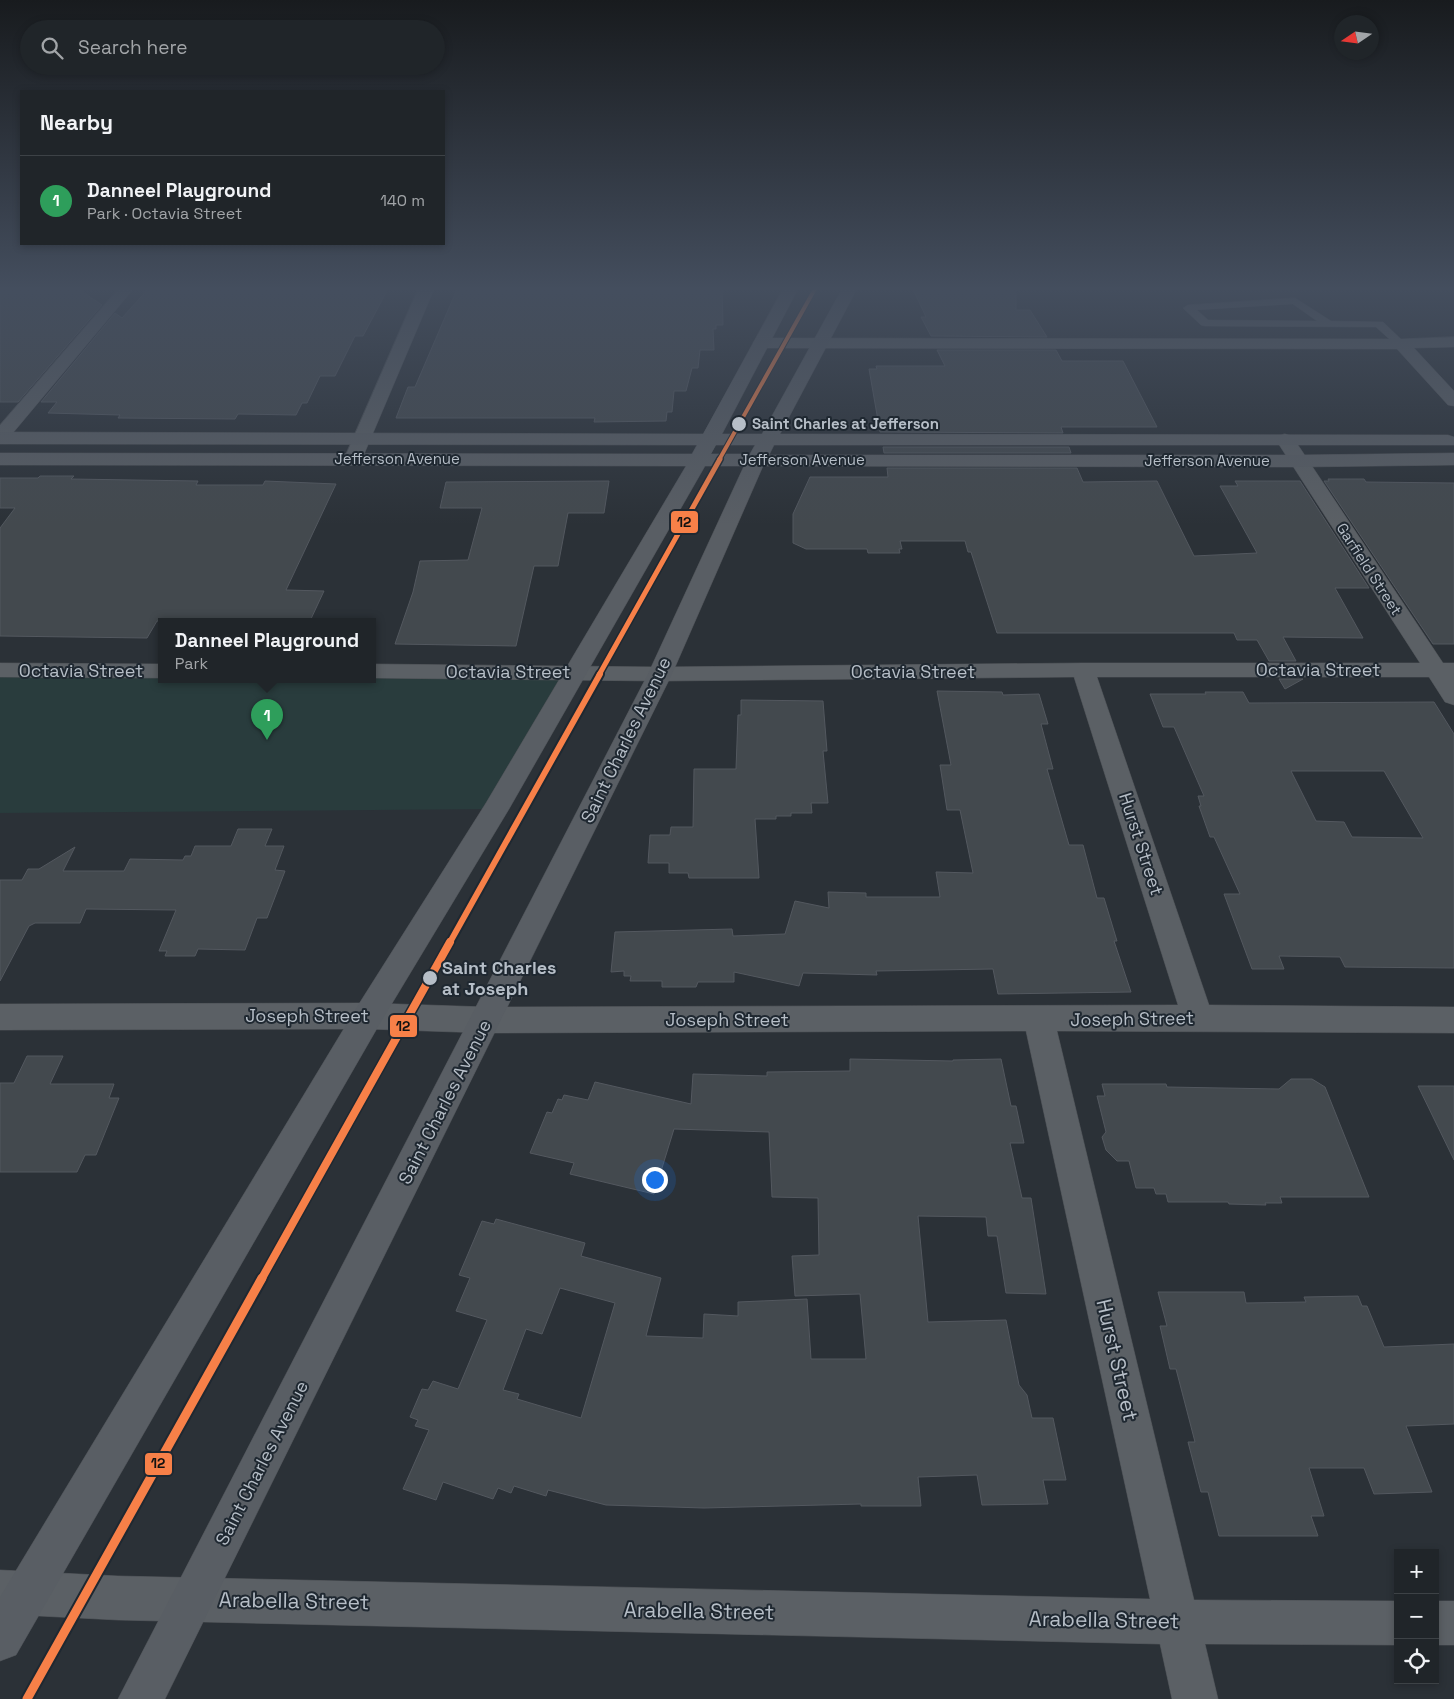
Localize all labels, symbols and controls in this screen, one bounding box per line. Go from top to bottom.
north arrow [1334,15,1379,60]
search box [20,20,445,75]
icon: search [38,34,66,62]
text: Search here [78,35,188,60]
text: Nearby [40,109,113,136]
text: Danneel Playground [87,178,271,203]
text: 1 [52,190,60,211]
text: 140 m [380,190,425,211]
text: Park · Octavia Street [87,203,242,224]
place label: Saint Charles at Jefferson [752,414,939,433]
marker: Saint Charles at Jefferson [730,415,748,433]
street label: Jefferson Avenue [334,449,460,468]
street label: Jefferson Avenue [739,450,865,469]
street label: Jefferson Avenue [1144,451,1270,470]
line badge: 12 [670,510,699,534]
text: 12 [677,513,691,531]
street label: Garfield Street [1333,519,1406,618]
popup [158,618,376,683]
text: Danneel Playground [175,628,359,653]
text: Park [175,653,208,674]
street label: Saint Charles Avenue [575,653,676,826]
street label: Octavia Street [1256,658,1380,681]
street label: Octavia Street [19,659,143,682]
street label: Octavia Street [446,660,570,683]
street label: Octavia Street [851,660,975,683]
pin: 1 [251,699,283,740]
street label: Hurst Street [1114,790,1169,898]
place label: Saint Charles at Joseph [442,956,557,1000]
marker: Saint Charles at Joseph [421,969,439,987]
street label: Joseph Street [245,1004,369,1027]
street label: Joseph Street [1070,1006,1194,1031]
street label: Joseph Street [665,1008,789,1031]
line badge: 12 [389,1014,418,1038]
street label: Saint Charles Avenue [393,1016,496,1188]
text: 12 [396,1017,410,1035]
your location [642,1167,668,1193]
street label: Hurst Street [1090,1296,1145,1424]
street label: Saint Charles Avenue [210,1377,313,1549]
line badge: 12 [144,1452,173,1476]
text: 12 [151,1454,165,1472]
map controls [1394,1549,1439,1684]
button: + [1394,1549,1439,1594]
street label: Arabella Street [218,1586,370,1615]
button: − [1394,1594,1439,1639]
street label: Arabella Street [623,1596,775,1625]
street label: Arabella Street [1028,1605,1180,1634]
button: locate [1394,1639,1439,1684]

